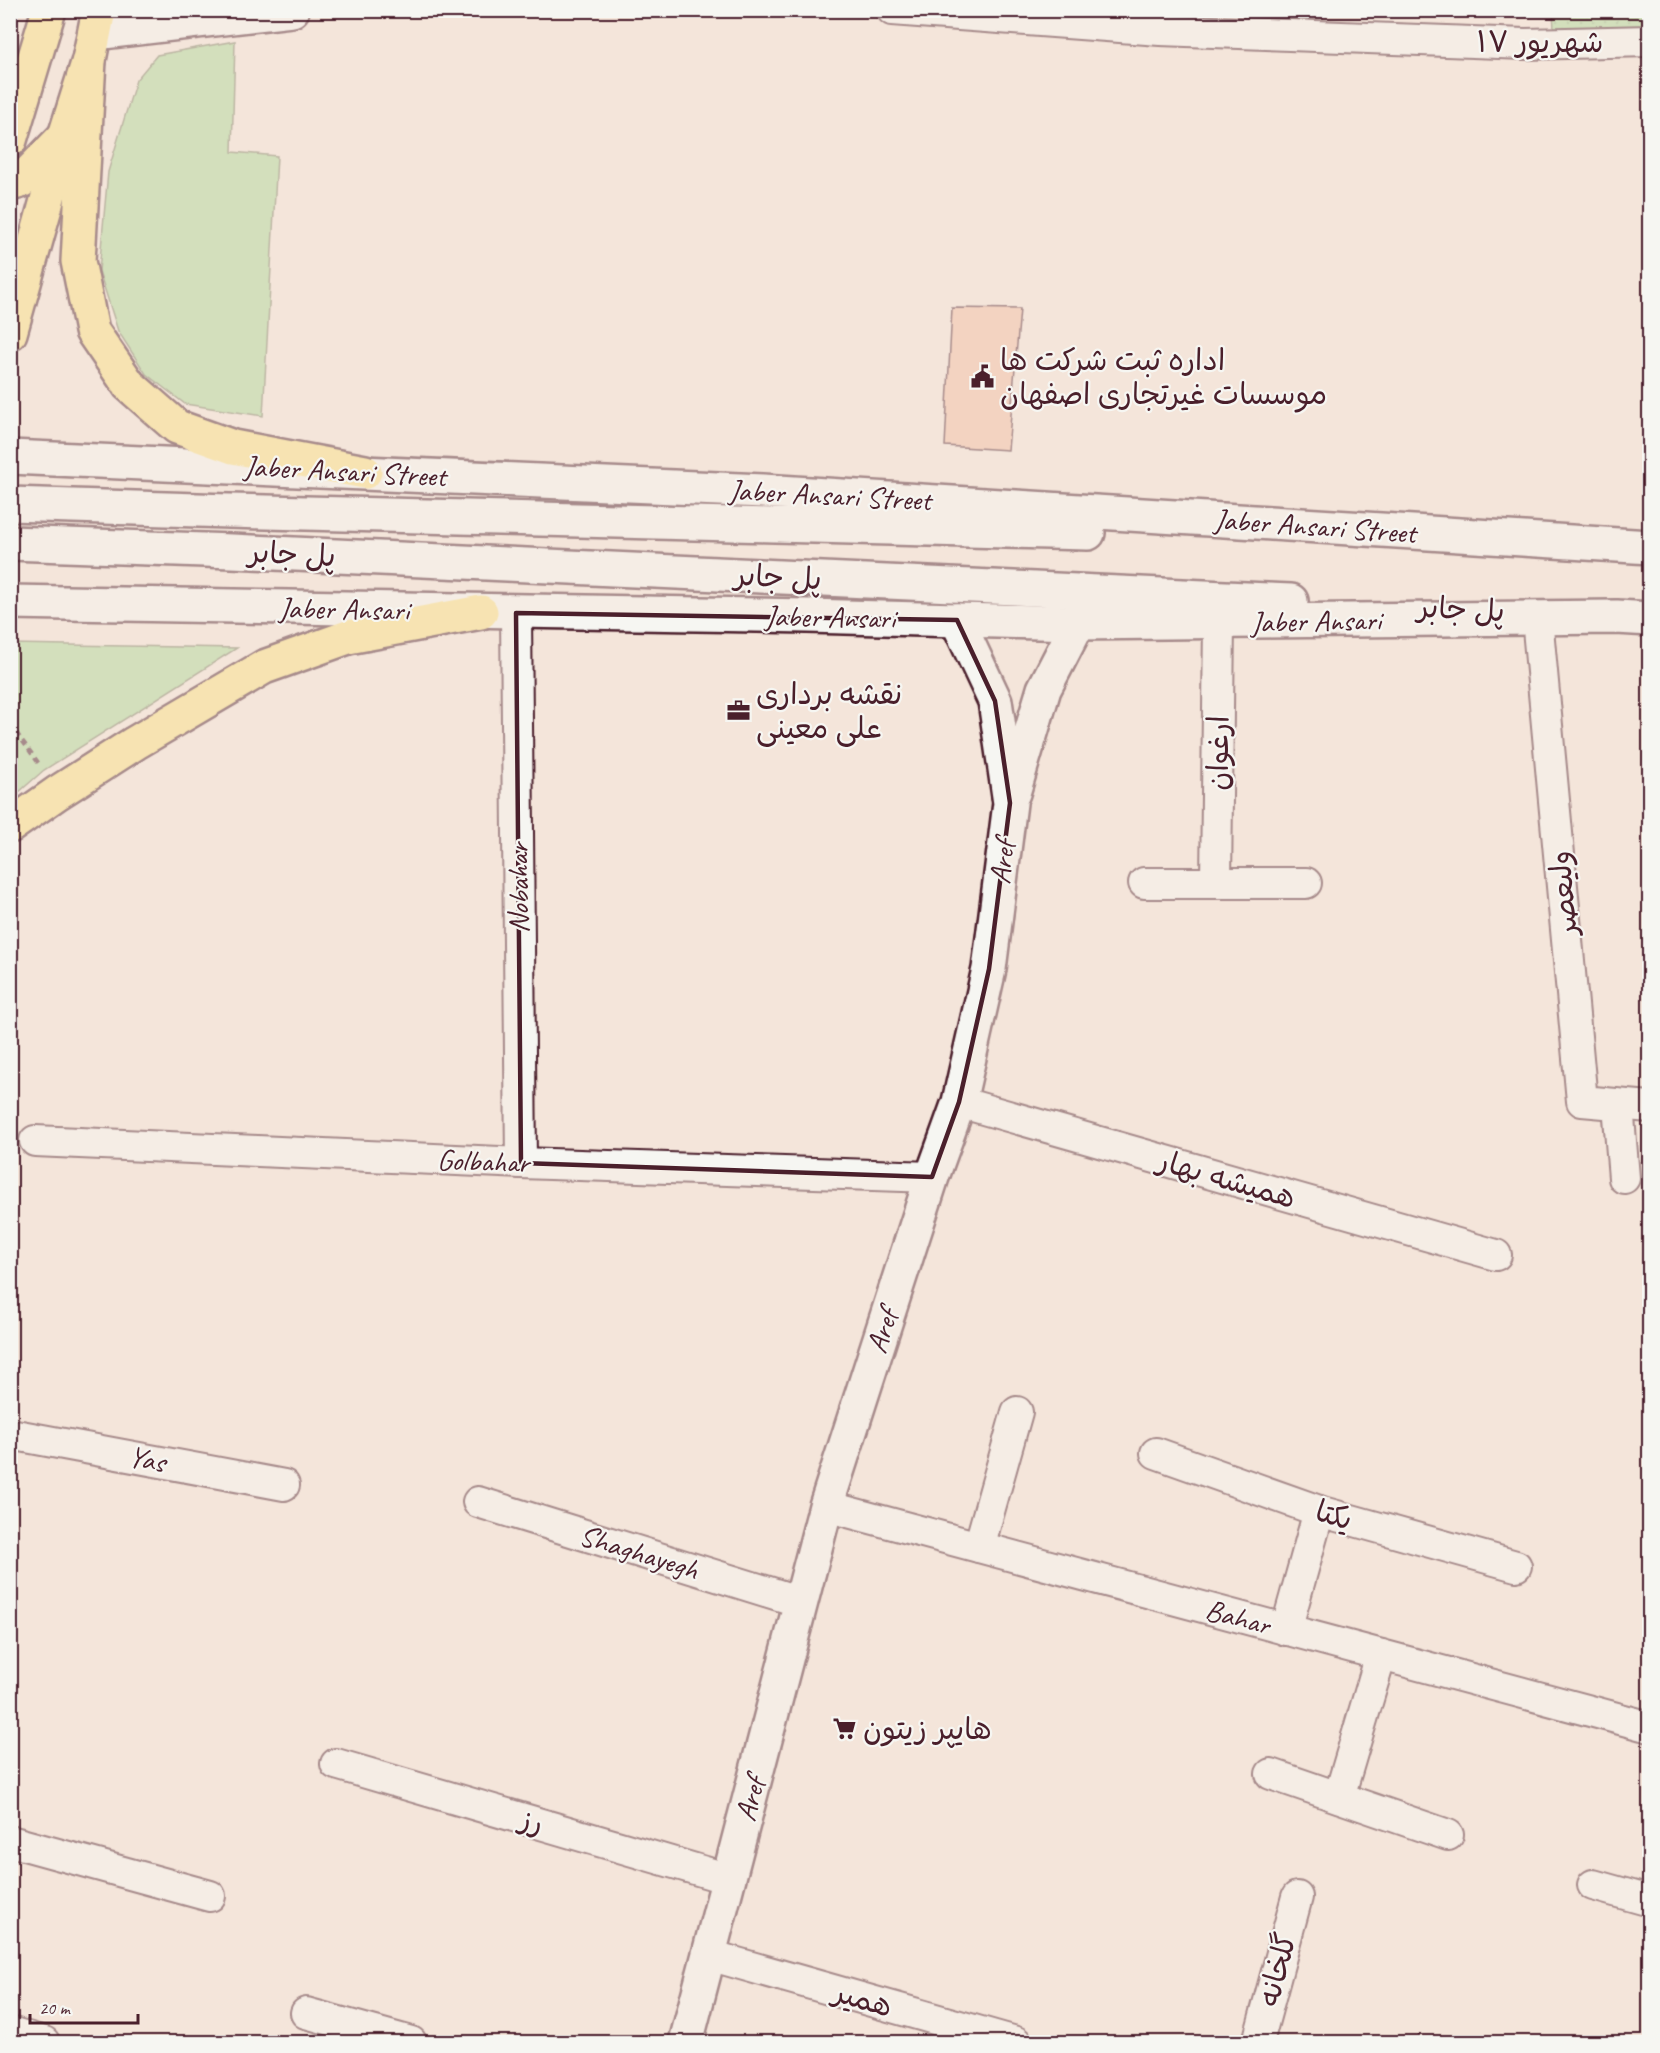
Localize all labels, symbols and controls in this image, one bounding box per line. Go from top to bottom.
street label: ۱۷ شهریور [1477,23,1603,61]
place label: اداره ثبت شرکت ها موسسات غیرتجاری اصفهان [1000,341,1327,413]
public building icon: اداره ثبت شرکت ها موسسات غیرتجاری اصفهان [969,364,995,390]
street label: Jaber Ansari Street [241,447,450,495]
street label: Jaber Ansari Street [726,471,935,519]
street label: Jaber Ansari Street [1211,500,1420,552]
street label: پل جابر [244,533,337,575]
street label: پل جابر [730,556,823,598]
street label: پل جابر [1413,588,1506,630]
street label: Jaber Ansari [276,589,413,629]
street label: Jaber Ansari [762,597,899,637]
street label: Jaber Ansari [1248,601,1385,641]
place label: نقشه برداری علی معینی [756,675,902,747]
office icon: نقشه برداری علی معینی [725,698,751,724]
street label: ارغوان [1198,715,1238,791]
street label: Aref [980,832,1024,886]
street label: Nobahar [499,841,537,933]
street label: ولیعصر [1540,849,1586,940]
street label: Golbahar [436,1140,533,1182]
street label: همیشه بهار [1151,1140,1300,1217]
street label: Aref [857,1298,909,1358]
street label: Yas [126,1437,171,1482]
street label: یکتا [1311,1491,1357,1539]
street label: Shaghayegh [575,1516,704,1588]
street label: Bahar [1201,1590,1277,1644]
place label: هایپر زیتون [863,1710,992,1748]
supermarket icon: هایپر زیتون [832,1716,858,1742]
street label: Aref [726,1767,776,1825]
street label: رز [513,1799,548,1842]
street label: گلخانه [1249,1929,1305,2011]
street label: همیر [826,1972,897,2026]
scale bar [30,1987,138,2025]
text: 20 m [39,1997,72,2019]

